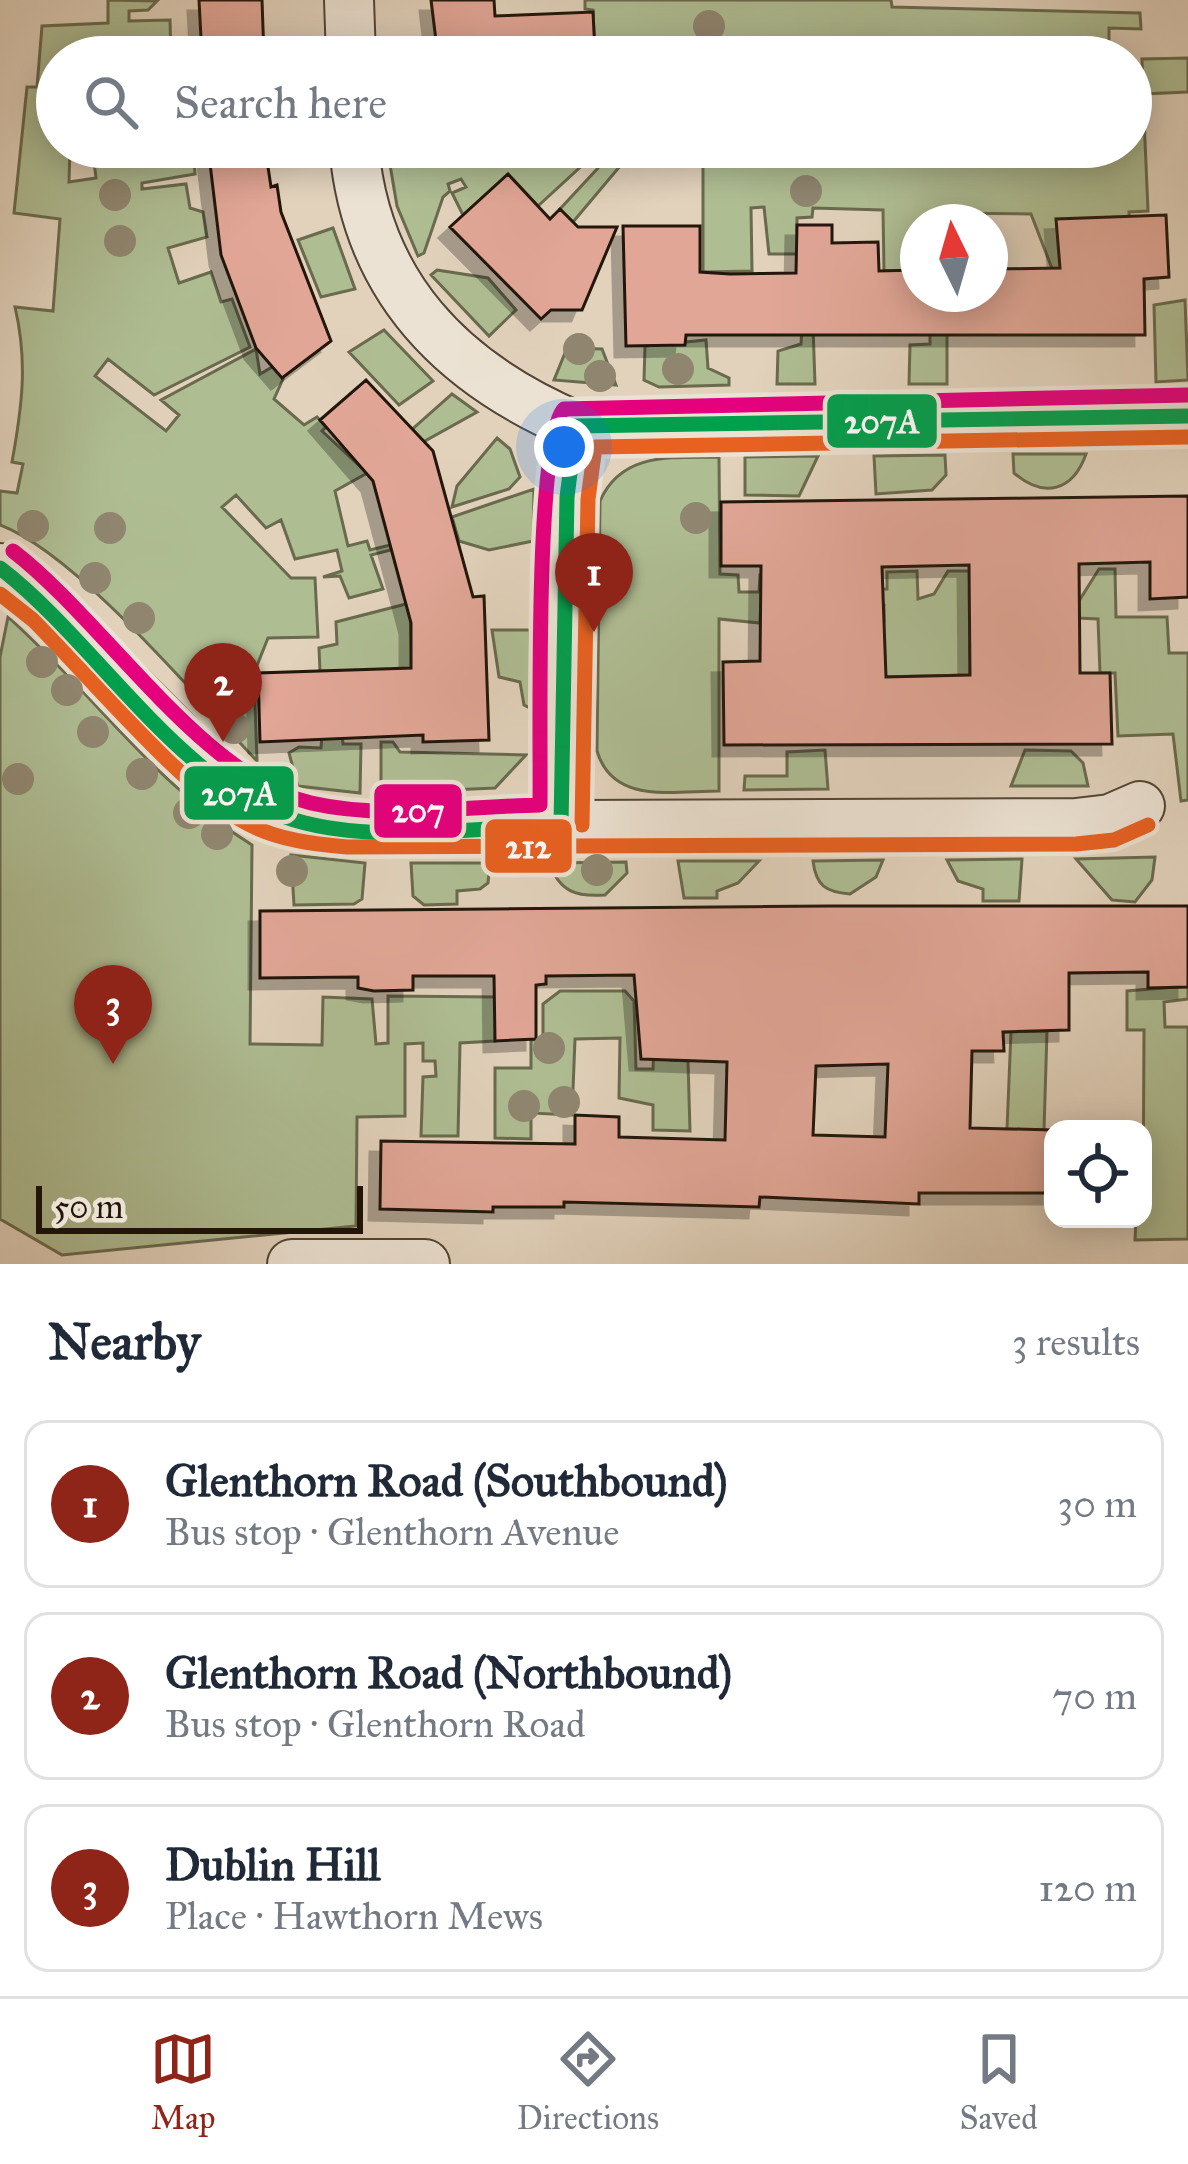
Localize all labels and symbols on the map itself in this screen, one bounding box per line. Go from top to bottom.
north arrow [900,204,1008,312]
line badge: 207A [825,392,939,450]
text: 207A [844,402,920,442]
your location [534,417,594,477]
pin: 1 [555,533,633,632]
pin: 2 [184,643,262,742]
line badge: 207A [182,764,296,822]
text: 207A [201,774,277,814]
line badge: 207 [372,782,464,840]
text: 207 [391,791,445,831]
line badge: 212 [483,817,574,875]
text: 212 [505,827,552,867]
pin: 3 [74,965,152,1064]
scale bar [36,1180,363,1233]

